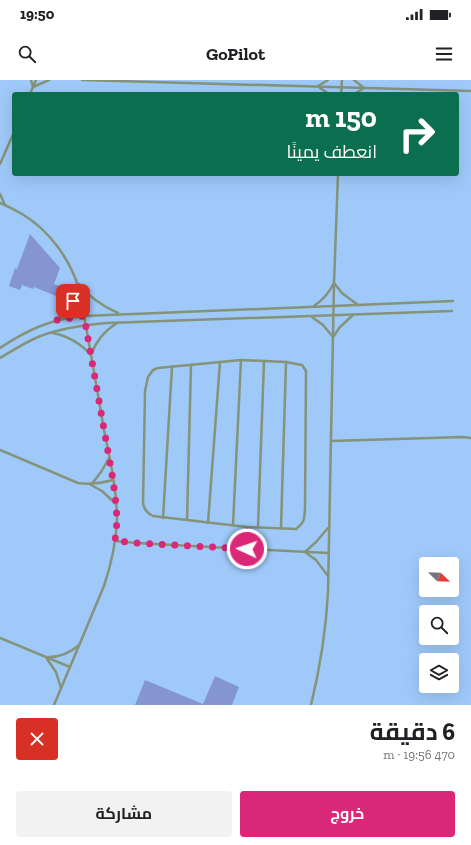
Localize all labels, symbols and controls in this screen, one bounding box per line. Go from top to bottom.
text: 19:50 [20,5,54,23]
icon: search [16,43,38,65]
text: GoPilot [206,43,265,65]
icon: menu [433,43,455,65]
text: 150 m [305,101,377,134]
icon: right [391,108,443,160]
text: انعطف يمينًا [286,141,377,163]
pin [56,284,90,318]
icon: arrive [62,290,84,312]
position arrow [226,528,268,570]
north arrow [419,557,459,597]
map controls [419,557,459,693]
button: search [419,605,459,645]
button: layers [419,653,459,693]
text: 6 دقيقة [370,717,455,746]
button: close [16,718,58,760]
text: 470 m · 19:56 [383,747,455,762]
button: مشاركة [16,791,232,837]
button: خروج [240,791,455,837]

